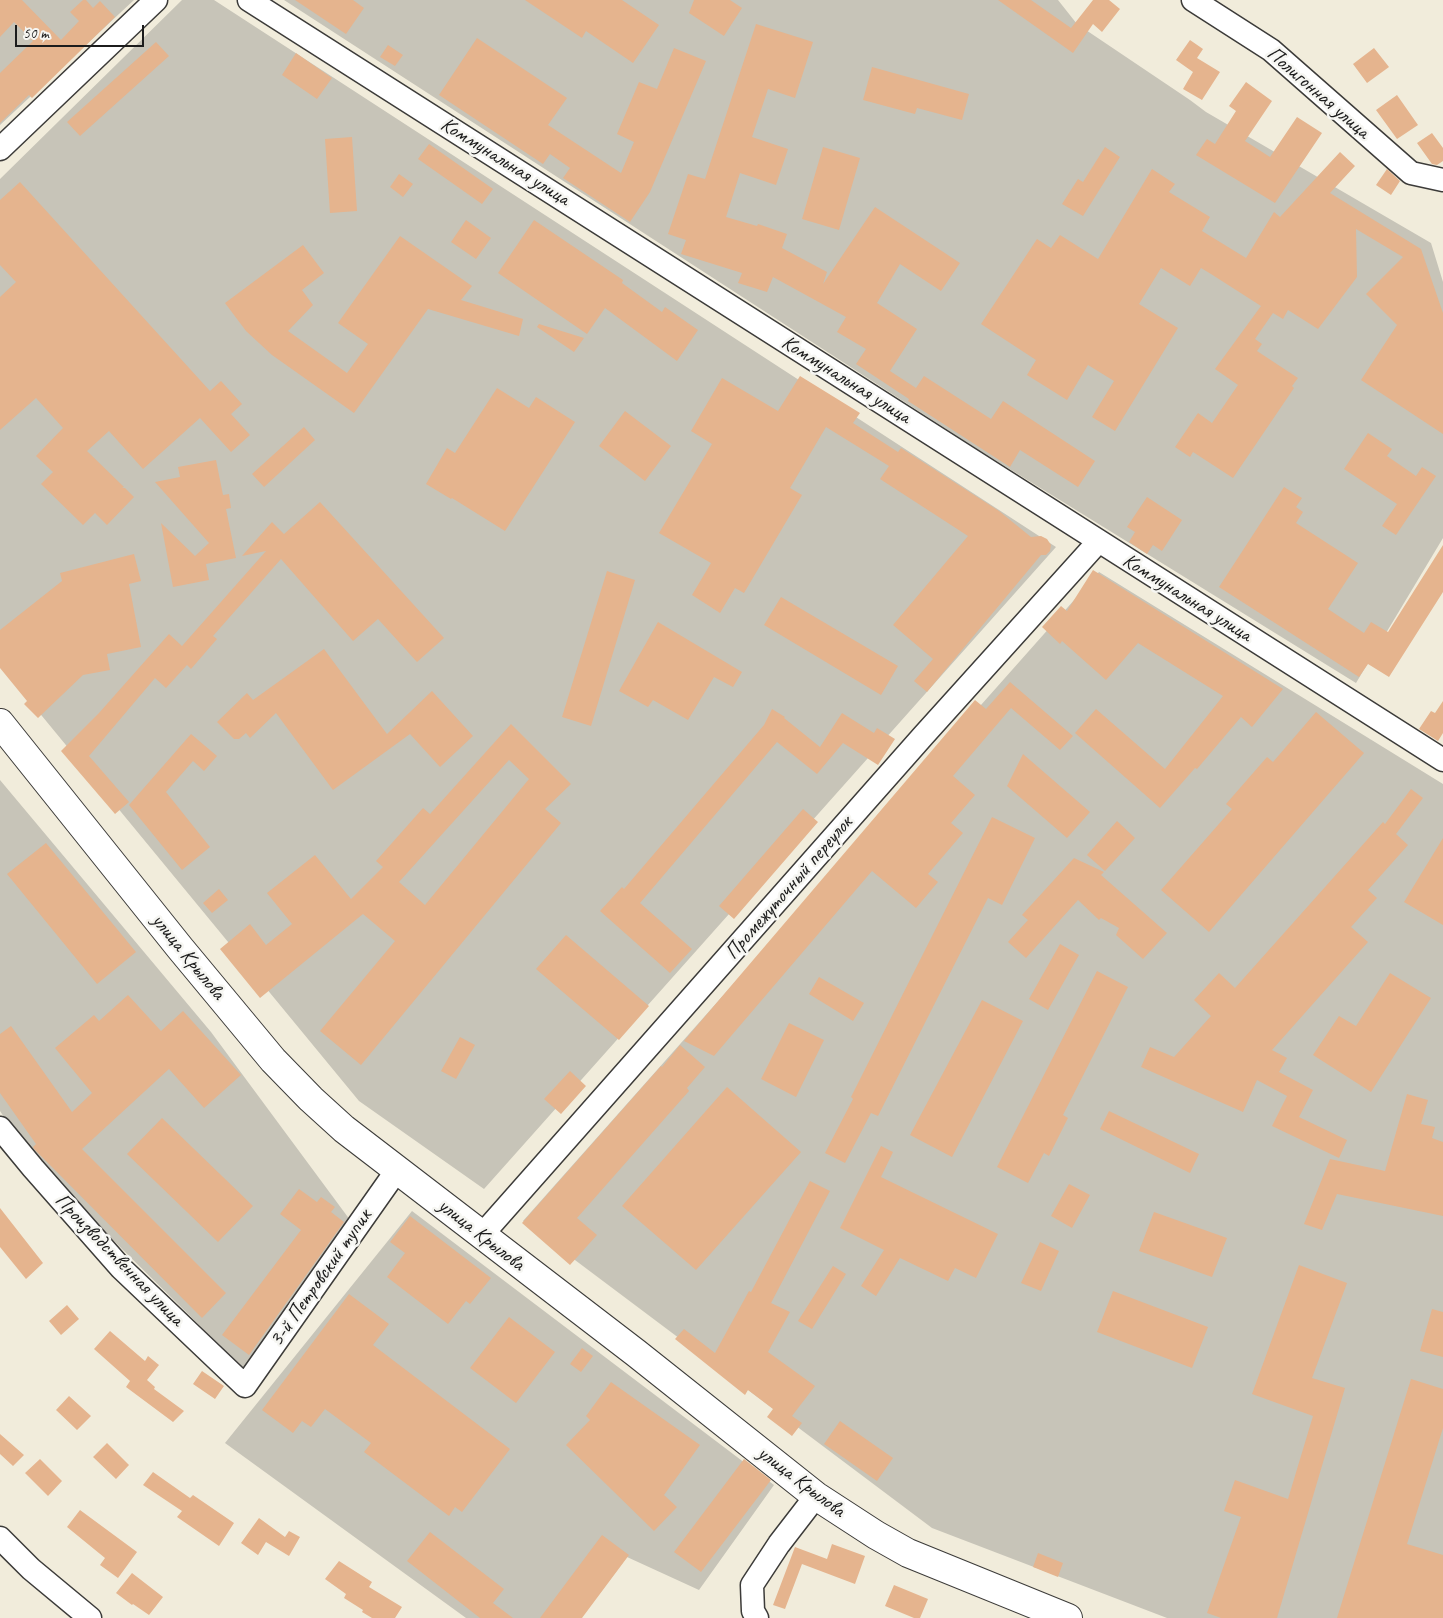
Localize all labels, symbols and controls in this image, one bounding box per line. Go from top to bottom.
scale bar [18,15,146,47]
text: 50 m [23,24,49,43]
street label: Полигонная улица [1261,41,1375,145]
street label: Коммунальная улица [436,112,574,212]
street label: Коммунальная улица [777,330,915,430]
street label: Коммунальная улица [1118,548,1256,648]
street label: Промежуточный переулок [720,811,858,965]
street label: улица Крылова [146,909,230,1005]
street label: Производственная улица [49,1188,189,1332]
street label: улица Крылова [433,1193,529,1277]
street label: 3-й Петровский тупик [264,1204,378,1352]
street label: улица Крылова [752,1441,850,1523]

